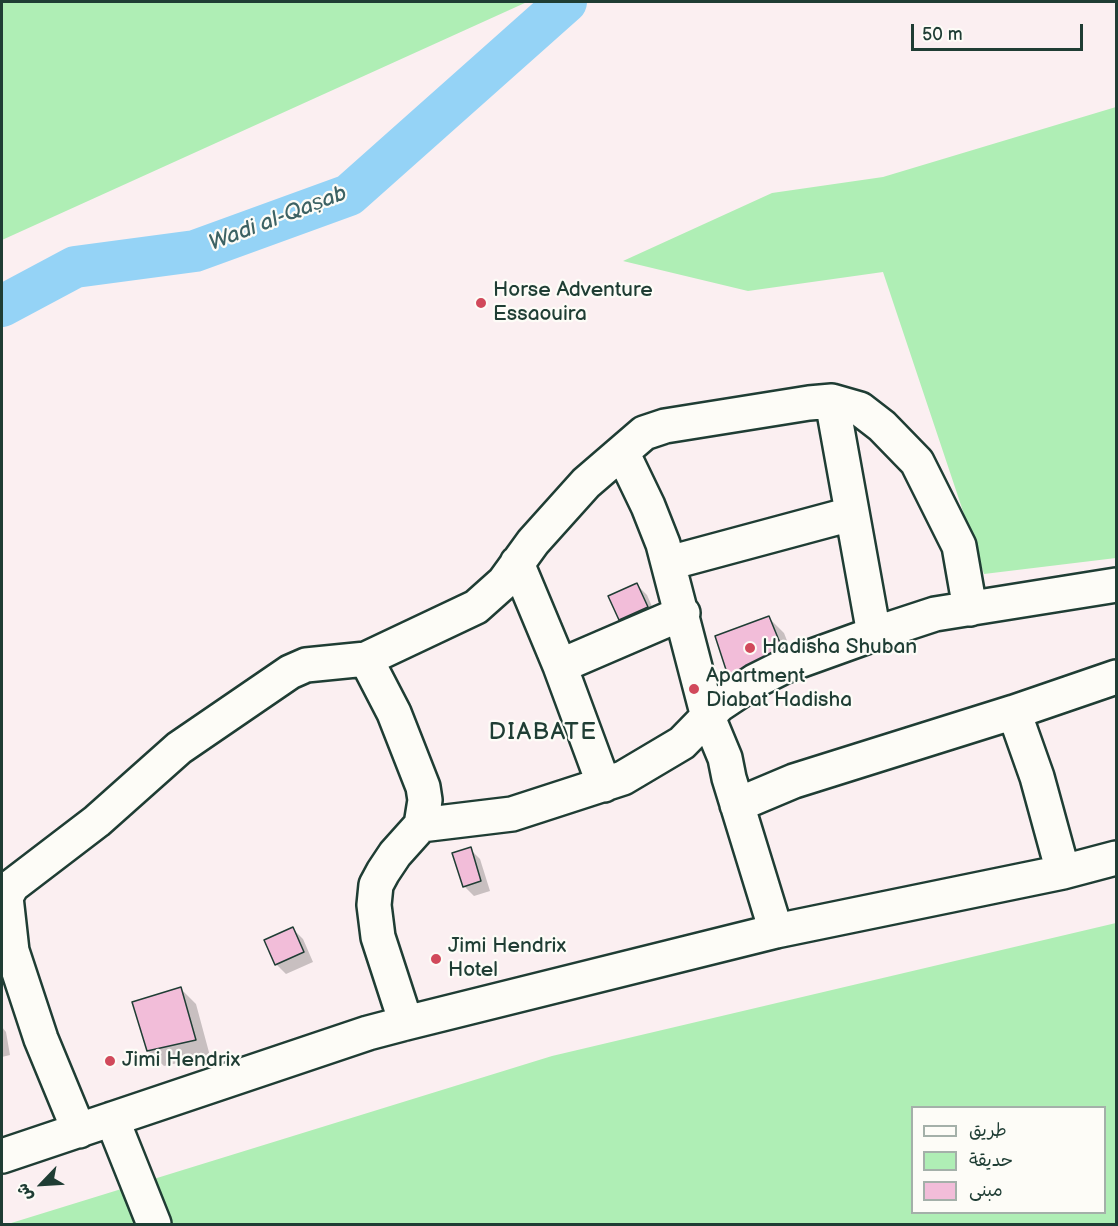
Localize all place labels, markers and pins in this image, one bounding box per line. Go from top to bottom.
place label: Horse Adventure Essaouira [493,278,653,328]
marker: Horse Adventure Essaouira [474,296,488,310]
place label: Hadisha Shuban [762,635,917,661]
marker: Hadisha Shuban [743,641,757,655]
place label: Apartment Diabat Hadisha [706,664,852,714]
marker: Apartment Diabat Hadisha [687,682,701,696]
place label: Jimi Hendrix Hotel [448,934,566,984]
marker: Jimi Hendrix Hotel [429,952,443,966]
place label: Jimi Hendrix [122,1048,240,1074]
marker: Jimi Hendrix [103,1054,117,1068]

